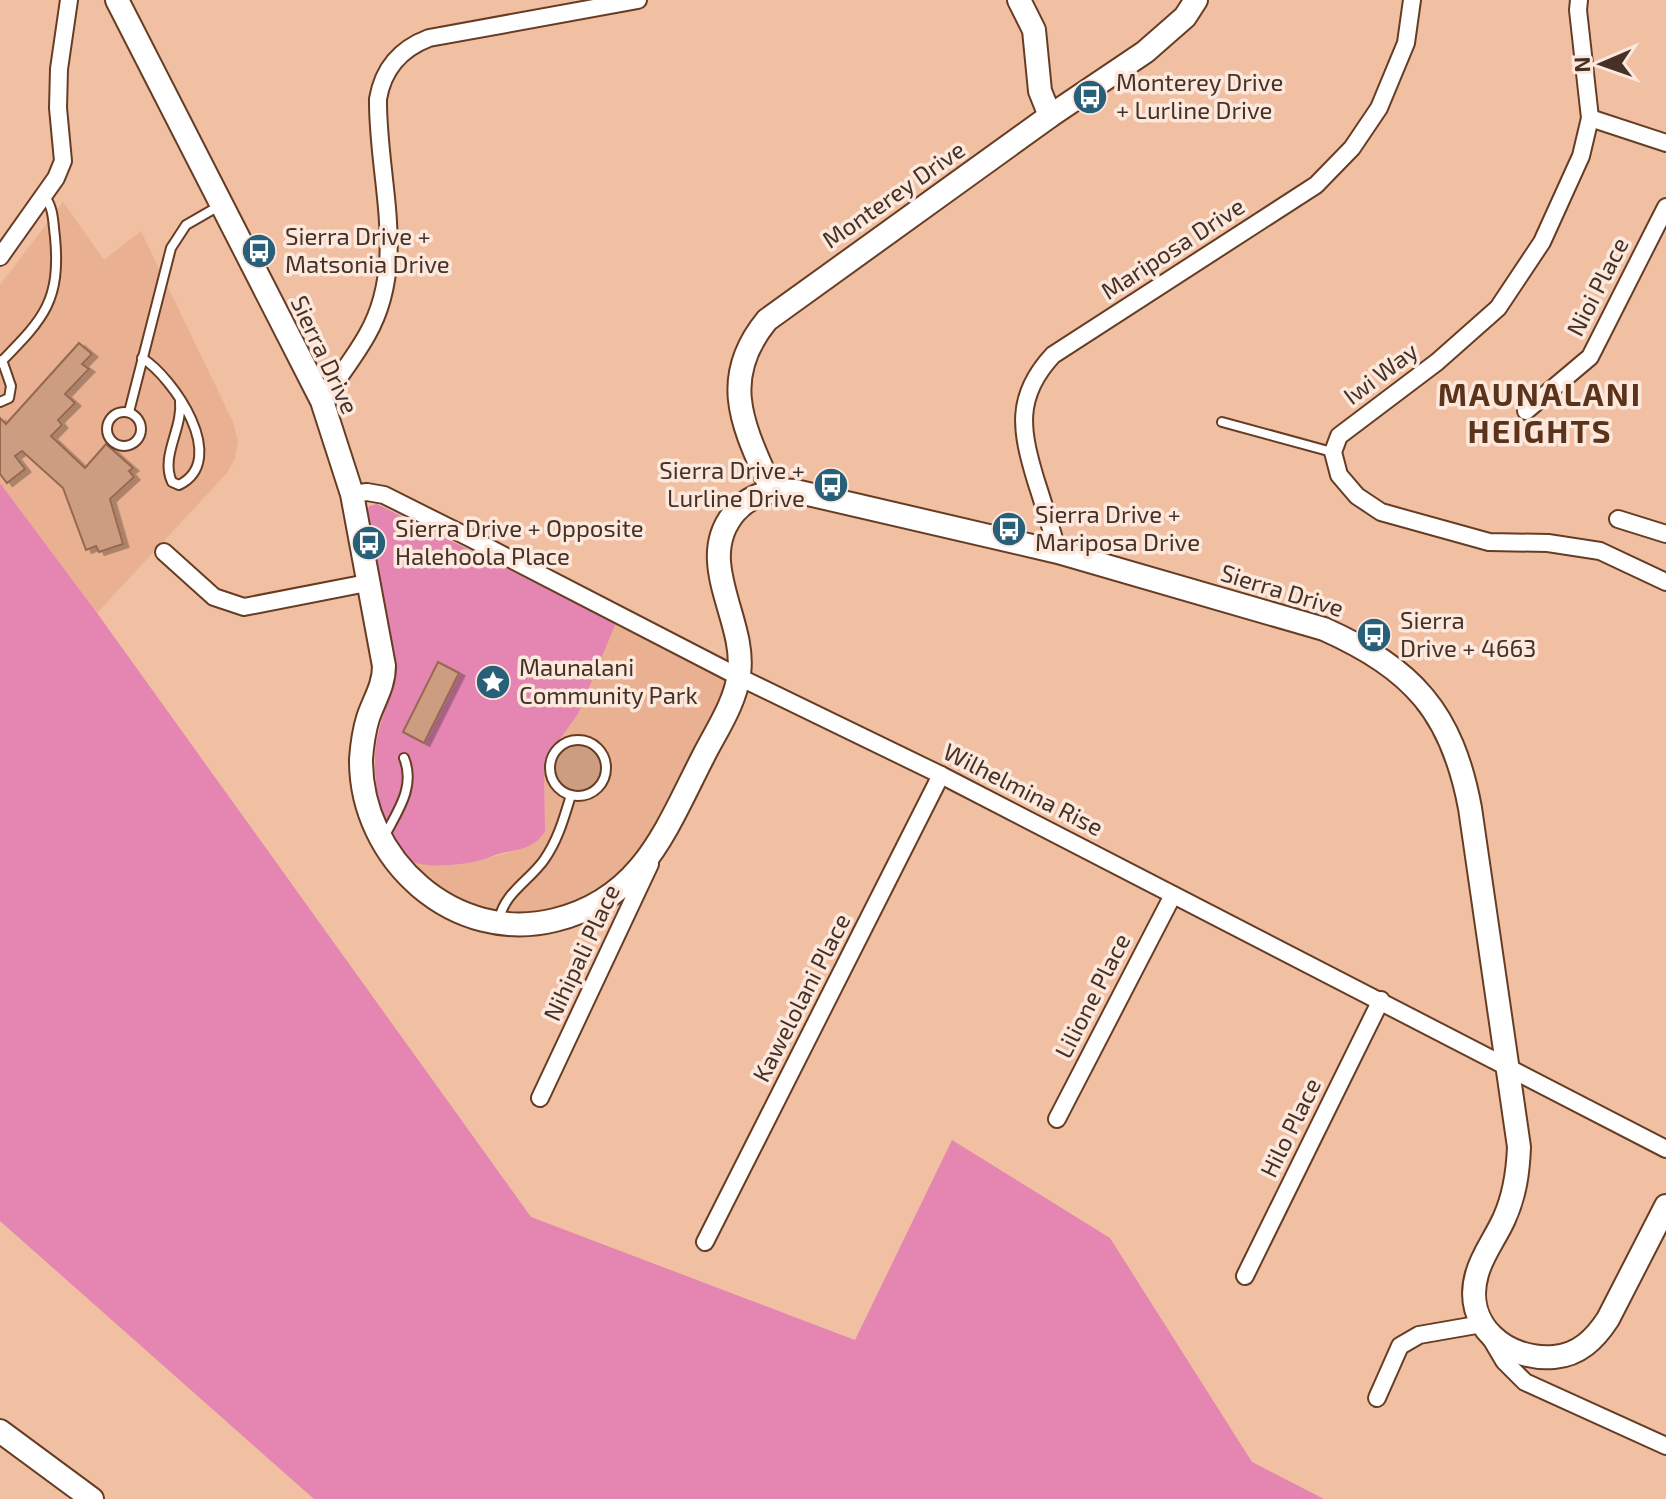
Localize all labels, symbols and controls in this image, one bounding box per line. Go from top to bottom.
north arrow [1562,24,1642,104]
text: N [1568,56,1594,73]
place label: Monterey Drive + Lurline Drive [1116,67,1283,124]
bus stop icon: Monterey Drive + Lurline Drive [1071,78,1109,116]
street label: Monterey Drive [816,134,970,254]
street label: Mariposa Drive [1095,191,1249,305]
place label: Sierra Drive + Matsonia Drive [285,221,450,278]
bus stop icon: Sierra Drive + Matsonia Drive [240,232,278,270]
street label: Nioi Place [1560,232,1634,340]
street label: Sierra Drive [285,291,365,418]
street label: Iwi Way [1337,335,1423,410]
district label: MAUNALANI HEIGHTS [1438,374,1642,449]
place label: Sierra Drive + Lurline Drive [659,455,805,512]
bus stop icon: Sierra Drive + Lurline Drive [812,466,850,504]
place label: Sierra Drive + Mariposa Drive [1035,499,1200,556]
bus stop icon: Sierra Drive + Mariposa Drive [990,510,1028,548]
place label: Sierra Drive + Opposite Halehoola Place [395,513,644,570]
bus stop icon: Sierra Drive + Opposite Halehoola Place [350,524,388,562]
street label: Sierra Drive [1217,557,1347,622]
place label: Sierra Drive + 4663 [1400,605,1536,662]
bus stop icon: Sierra Drive + 4663 [1355,616,1393,654]
place label: Maunalani Community Park [519,652,698,709]
place icon: Maunalani Community Park [474,663,512,701]
street label: Wilhelmina Rise [939,736,1108,841]
street label: Nihipali Place [536,880,625,1025]
street label: Kawelolani Place [746,908,856,1086]
street label: Lilione Place [1048,928,1135,1063]
street label: Hilo Place [1253,1073,1326,1182]

